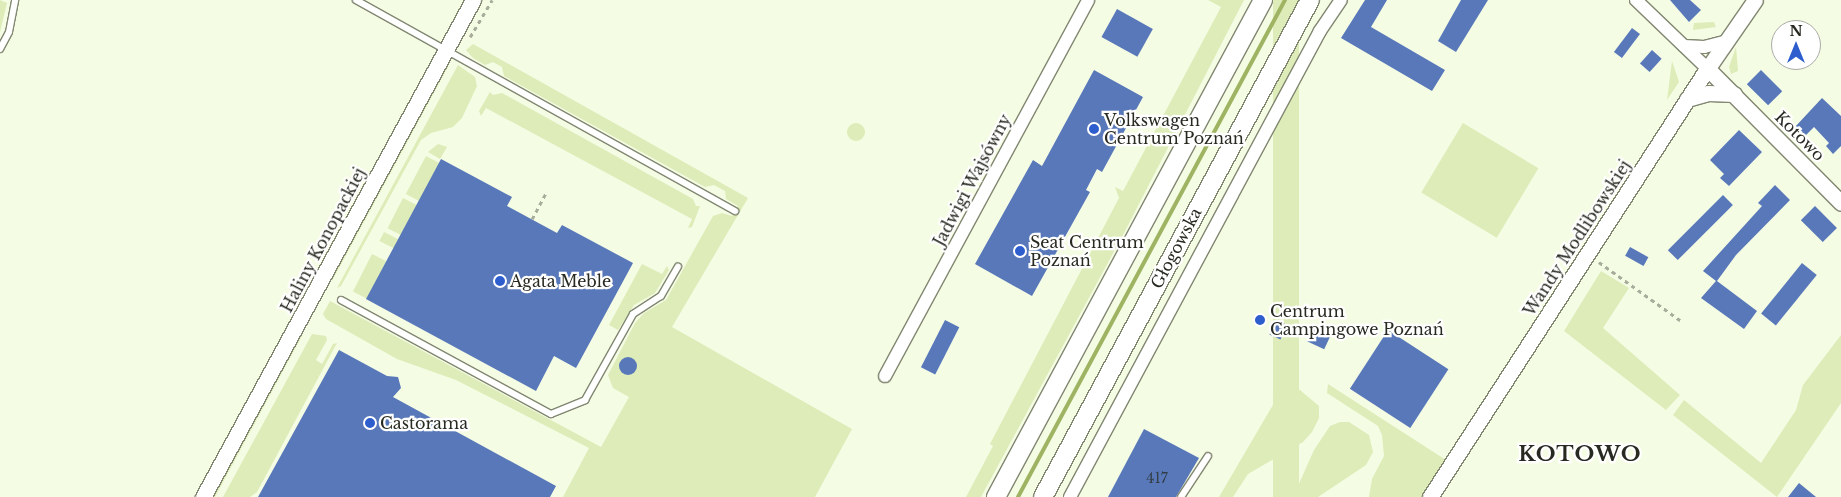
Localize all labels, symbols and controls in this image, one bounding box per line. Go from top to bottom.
north arrow [1771,20,1821,70]
text: N [1789,22,1803,40]
street label: Kotowo [1771,107,1829,165]
place label: Volkswagen Centrum Poznań [1104,110,1244,148]
street label: Jadwigi Wajsówny [929,111,1015,249]
marker: Volkswagen Centrum Poznań [1088,123,1100,135]
street label: Wandy Modlibowskiej [1519,156,1635,320]
street label: Haliny Konopackiej [277,164,369,316]
street label: Głogowska [1147,204,1205,292]
place label: Seat Centrum Poznań [1030,232,1144,270]
marker: Seat Centrum Poznań [1014,245,1026,257]
place label: Agata Meble [510,271,611,291]
marker: Agata Meble [494,275,506,287]
place label: Centrum Campingowe Poznań [1270,301,1444,339]
marker: Centrum Campingowe Poznań [1254,314,1266,326]
place label: Castorama [380,413,468,433]
marker: Castorama [364,417,376,429]
district label: KOTOWO [1518,441,1642,467]
house number: 417 [1146,470,1168,486]

